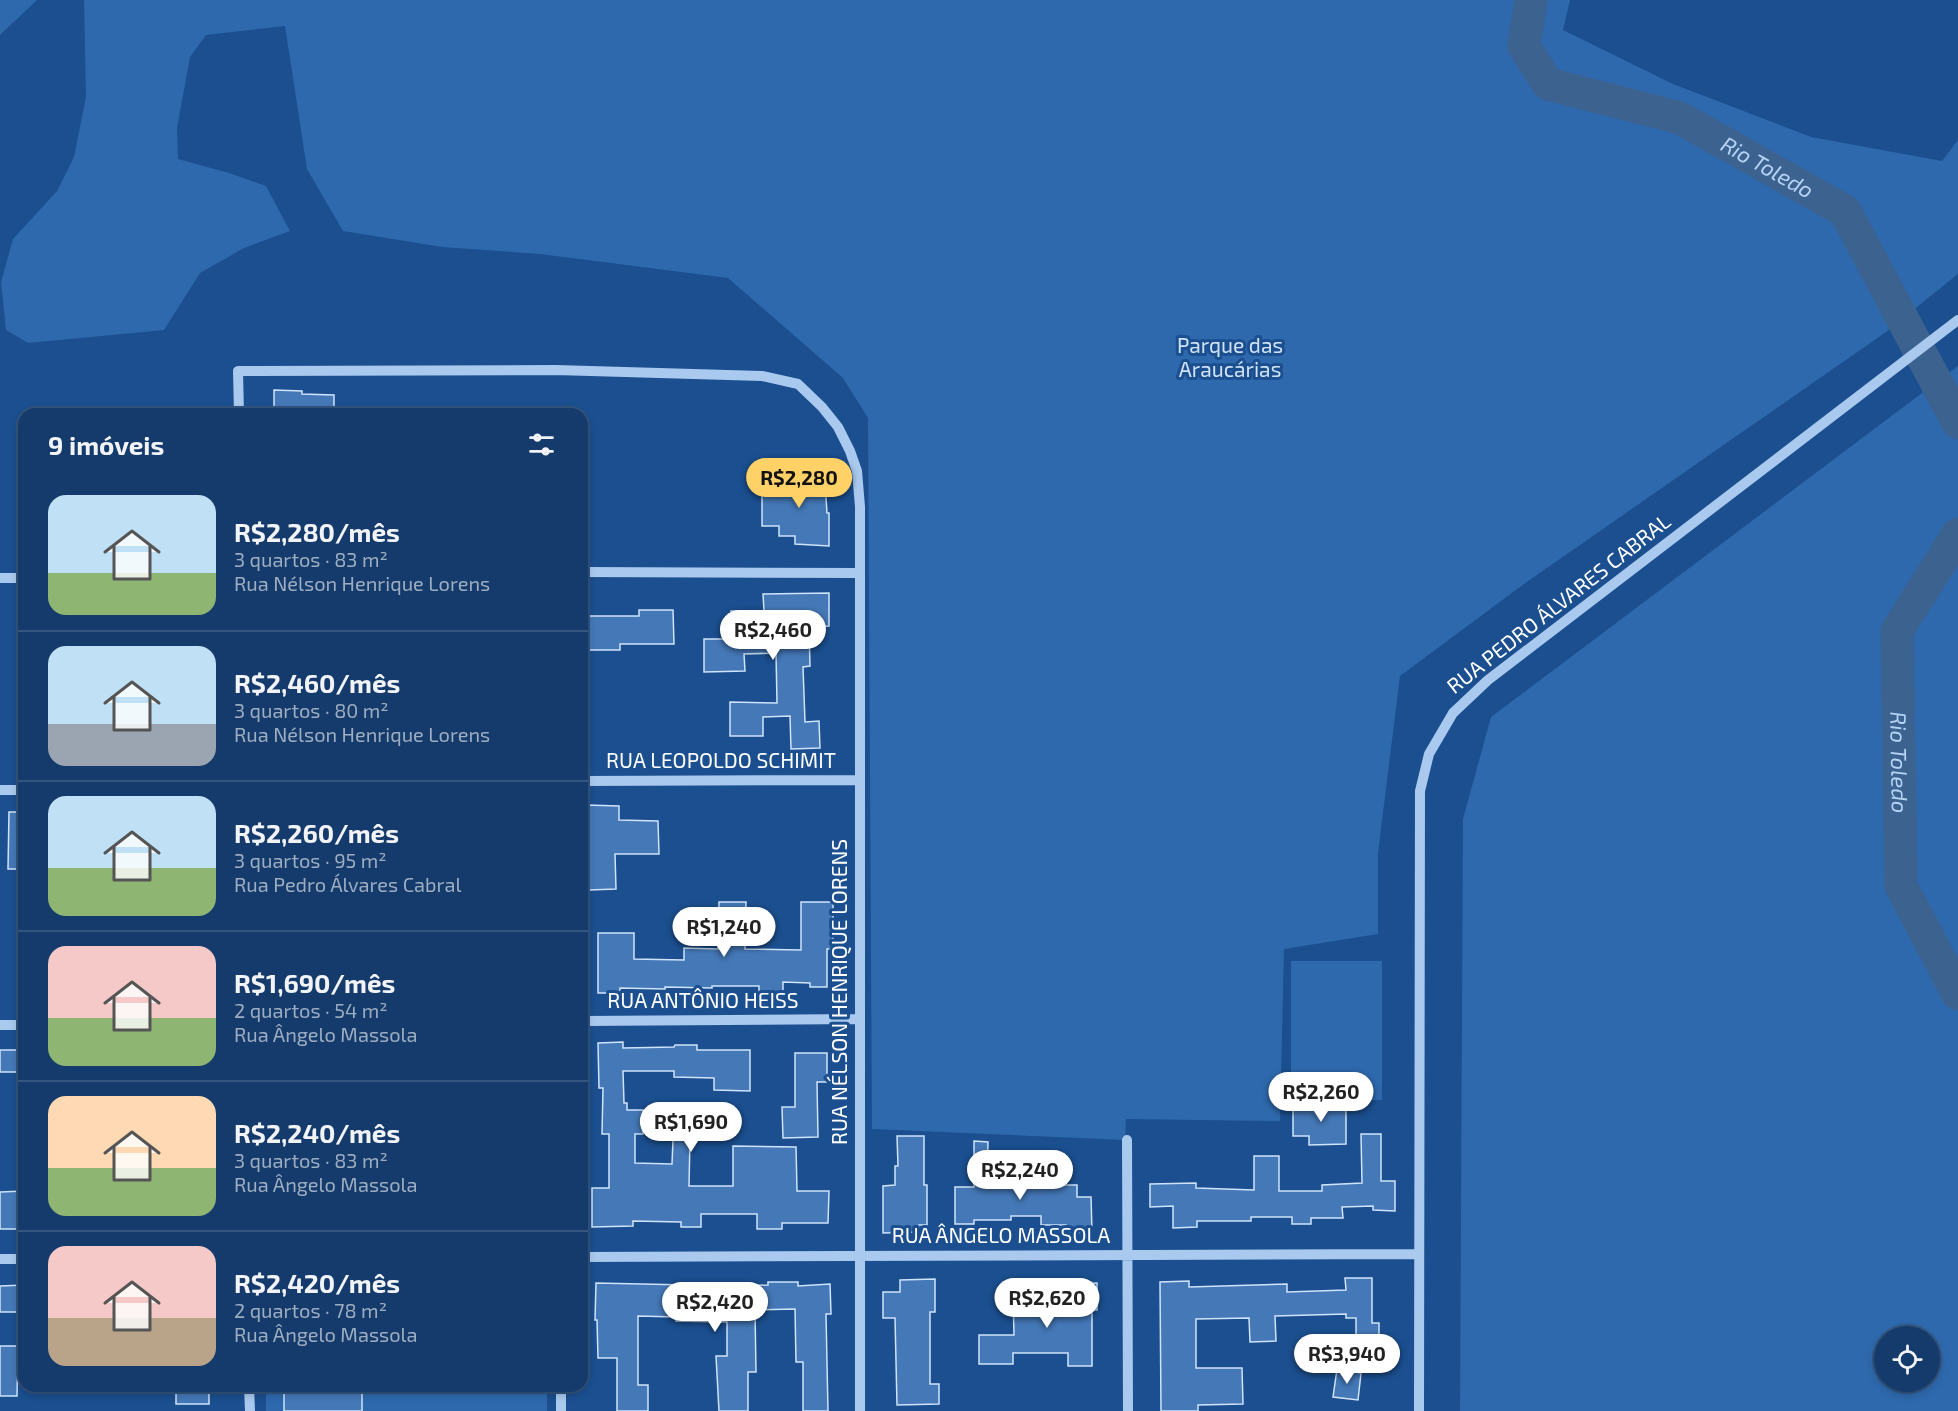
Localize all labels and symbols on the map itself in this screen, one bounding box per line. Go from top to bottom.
water label: Rio Toledo [1717,130,1819,203]
park label: Parque das Araucárias [1177,332,1283,381]
pin: R$2,280 [744,458,854,509]
street label: RUA PEDRO ÁLVARES CABRAL [1441,508,1675,698]
pin: R$2,460 [718,610,828,661]
water label: Rio Toledo [1886,711,1914,813]
street label: RUA LEOPOLDO SCHIMIT [606,747,836,772]
street label: RUA NÉLSON HENRIQUE LORENS [826,839,852,1145]
pin: R$1,240 [669,907,779,958]
street label: RUA ANTÔNIO HEISS [607,987,799,1012]
pin: R$2,260 [1266,1072,1376,1123]
pin: R$1,690 [636,1102,746,1153]
pin: R$2,240 [965,1150,1075,1201]
street label: RUA ÂNGELO MASSOLA [892,1222,1110,1247]
pin: R$2,620 [992,1278,1102,1329]
pin: R$2,420 [660,1282,770,1333]
pin: R$3,940 [1292,1334,1402,1385]

